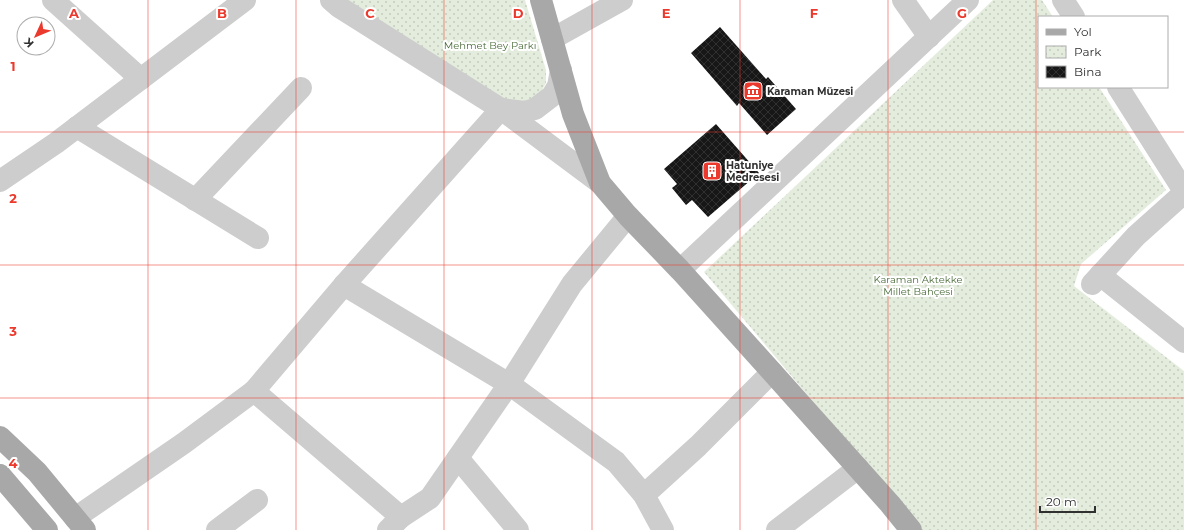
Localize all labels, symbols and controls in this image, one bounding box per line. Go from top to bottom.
text: A [68,5,80,21]
text: B [217,5,227,21]
text: C [365,5,375,21]
text: D [513,5,524,21]
text: E [662,5,671,21]
text: F [810,5,818,21]
text: G [957,5,967,21]
north arrow [16,16,56,56]
legend [1038,16,1168,88]
text: Yol [1074,24,1092,39]
text: K [20,35,37,51]
park label: Mehmet Bey Parkı [444,39,536,52]
text: Park [1074,44,1102,59]
text: 1 [10,58,16,74]
text: Bina [1074,64,1101,79]
museum icon: Karaman Müzesi [742,80,764,102]
place label: Karaman Müzesi [767,85,853,98]
place label: Hatuniye Medresesi [726,159,779,184]
building icon: Hatuniye Medresesi [701,160,723,182]
text: 2 [9,190,17,206]
park label: Karaman Aktekke Millet Bahçesi [873,273,963,298]
text: 3 [8,323,17,339]
text: 4 [9,455,18,471]
scale bar [1040,488,1095,514]
text: 20 m [1046,494,1077,509]

